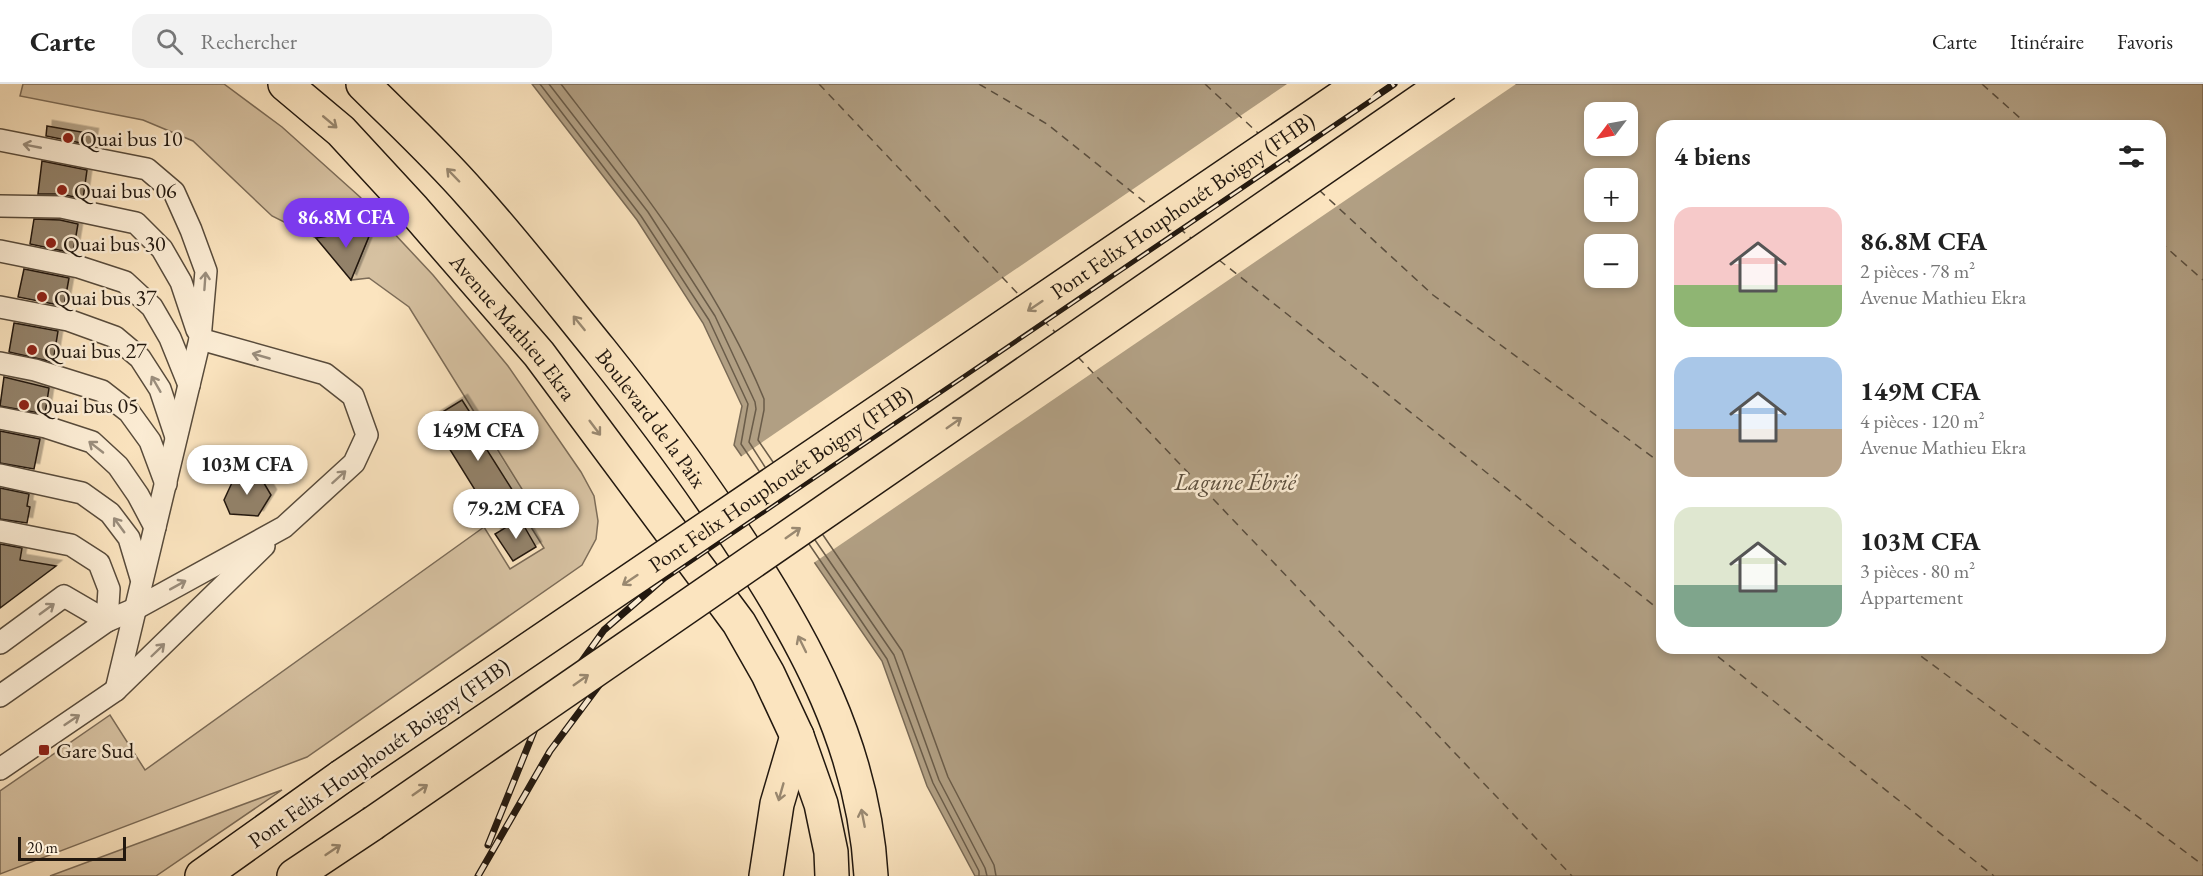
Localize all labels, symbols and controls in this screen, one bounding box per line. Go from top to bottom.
search box [132,14,552,68]
text: Carte [30,23,96,59]
icon: search [153,25,186,58]
text: Rechercher [201,27,297,56]
text: Carte [1932,28,1977,55]
text: Itinéraire [2010,28,2084,55]
text: Favoris [2117,28,2173,55]
north arrow [1584,102,1638,156]
map controls [1584,102,1638,288]
street label: Pont Felix Houphouét Boigny (FHB) [1044,105,1320,305]
one-way arrow [322,115,338,128]
place label: Quai bus 10 [80,124,183,153]
marker: Quai bus 10 [61,131,75,145]
text: 4 biens [1674,139,1751,173]
one-way arrow [23,140,43,151]
icon: filters [2115,140,2148,173]
one-way arrow [445,167,460,182]
button: + [1584,168,1638,222]
place label: Quai bus 06 [74,176,177,205]
marker: Quai bus 06 [55,183,69,197]
pin: 86.8M CFA [277,198,415,249]
text: 86.8M CFA [297,204,395,230]
text: 86.8M CFA [1860,224,1987,258]
place label: Quai bus 30 [63,229,166,258]
icon: home [1722,231,1794,303]
button: − [1584,234,1638,288]
marker: Quai bus 30 [44,236,58,250]
street label: Avenue Mathieu Ekra [443,246,583,406]
text: 2 pièces · 78 m² [1860,258,1975,284]
one-way arrow [200,271,211,291]
place label: Quai bus 37 [54,283,157,312]
text: Avenue Mathieu Ekra [1860,284,2026,310]
marker: Quai bus 37 [35,290,49,304]
one-way arrow [1026,299,1043,312]
one-way arrow [572,316,585,332]
place label: Quai bus 27 [44,336,147,365]
street label: Boulevard de la Paix [590,342,714,494]
marker: Quai bus 27 [25,343,39,357]
one-way arrow [252,350,271,361]
text: 149M CFA [1860,374,1981,408]
one-way arrow [149,375,161,392]
street label: Pont Felix Houphouét Boigny (FHB) [642,379,918,579]
icon: home [1722,381,1794,453]
place label: Quai bus 05 [36,391,139,420]
marker: Quai bus 05 [17,398,31,412]
text: 4 pièces · 120 m² [1860,408,1985,434]
pin: 149M CFA [416,411,540,462]
text: 149M CFA [432,417,524,443]
one-way arrow [945,417,961,429]
one-way arrow [588,419,601,435]
text: Avenue Mathieu Ekra [1860,434,2026,460]
one-way arrow [88,440,104,453]
pin: 103M CFA [185,445,309,496]
text: 103M CFA [201,451,293,477]
water label: Lagune Ébrié [1173,466,1298,497]
one-way arrow [331,470,346,484]
pin: 79.2M CFA [447,489,585,540]
text: 79.2M CFA [467,495,565,521]
one-way arrow [113,518,126,534]
text: 103M CFA [1860,524,1981,558]
one-way arrow [784,527,801,539]
icon: home [1722,531,1794,603]
text: 3 pièces · 80 m² [1860,558,1975,584]
one-way arrow [622,574,639,586]
one-way arrow [169,579,186,591]
text: Appartement [1860,584,1963,610]
one-way arrow [39,602,55,615]
one-way arrow [796,635,808,653]
one-way arrow [150,642,165,657]
street label: Pont Felix Houphouét Boigny (FHB) [242,651,516,855]
one-way arrow [572,674,588,686]
one-way arrow [64,714,80,726]
place label: Gare Sud [56,736,135,765]
marker: Gare Sud [37,743,51,757]
one-way arrow [775,783,786,802]
one-way arrow [411,784,428,796]
one-way arrow [857,809,868,828]
scale bar [18,834,126,862]
text: 20 m [27,837,58,858]
one-way arrow [324,844,341,856]

